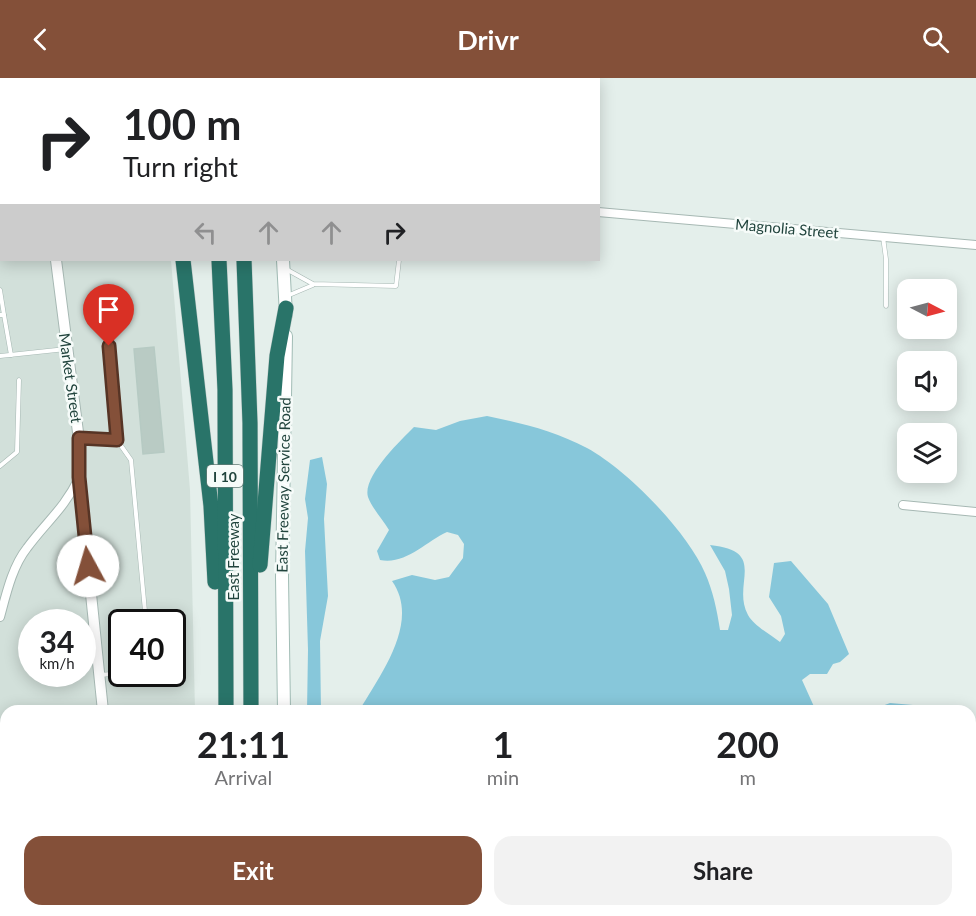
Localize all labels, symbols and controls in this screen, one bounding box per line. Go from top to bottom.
icon: back [24,23,57,56]
text: Drivr [457,23,519,56]
icon: search [919,23,952,56]
text: 100 m [123,99,241,149]
icon: right [24,102,102,180]
text: Turn right [123,150,238,183]
street label: Magnolia Street [735,215,840,242]
icon: left [189,216,222,249]
icon: ahead [252,216,285,249]
icon: ahead [315,216,348,249]
icon: right [378,216,411,249]
north arrow [897,279,957,339]
map controls [897,279,957,483]
pin [83,284,134,346]
icon: arrive [92,293,125,326]
street label: Market Street [56,332,86,425]
button: sound [897,351,957,411]
street label: East Freeway Service Road [272,397,294,573]
button: layers [897,423,957,483]
road number: I 10 [207,465,243,487]
street label: East Freeway [224,513,242,601]
position arrow [56,534,120,598]
speed limit sign: 40 [108,609,186,687]
text: 34 [40,623,74,659]
text: km/h [39,654,75,672]
text: 21:11 [197,722,290,766]
text: 1 [493,722,514,766]
text: 200 [716,722,779,766]
text: Arrival [215,765,272,789]
text: min [487,765,519,789]
text: m [739,765,756,789]
button: Exit [24,836,482,905]
button: Share [494,836,952,905]

